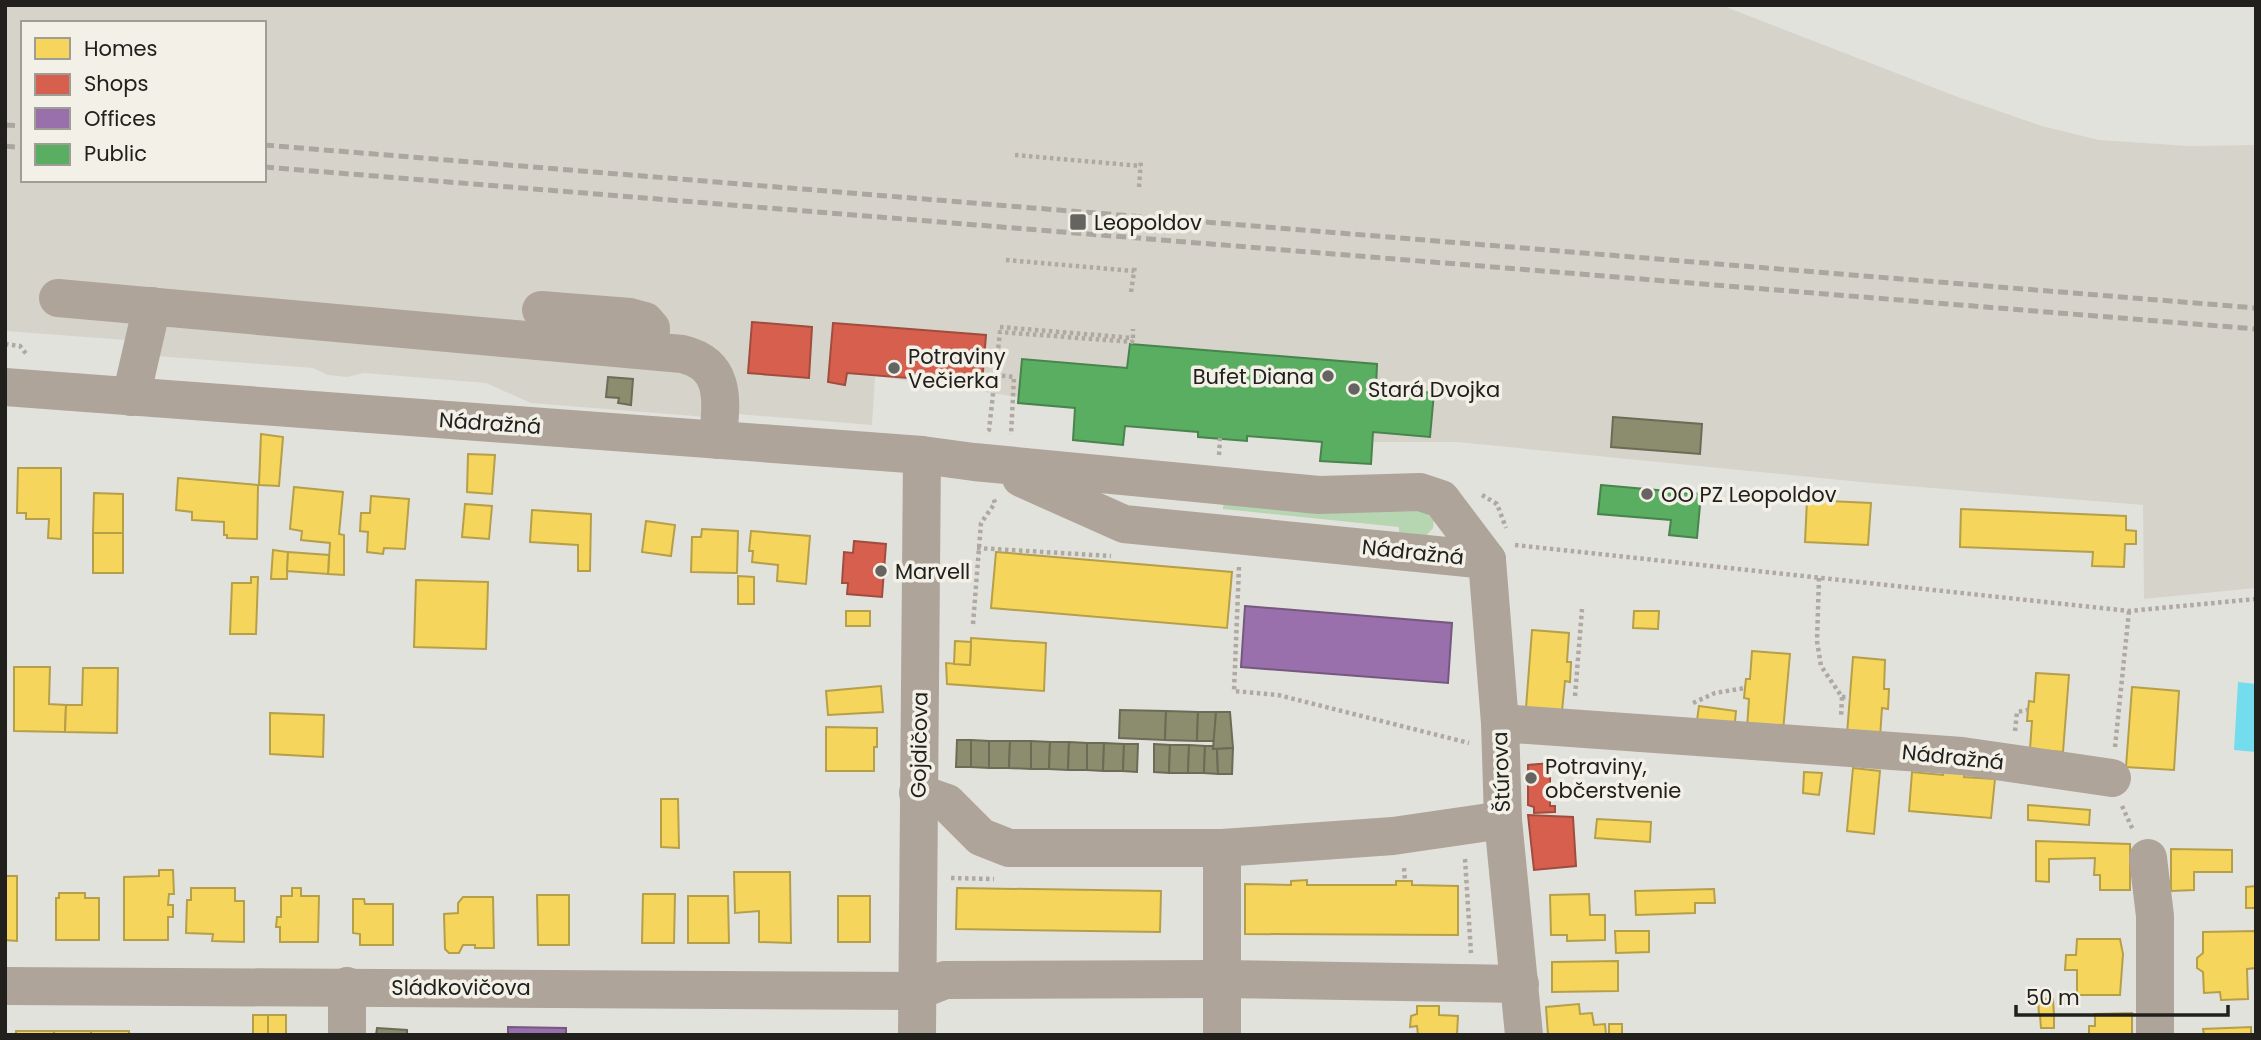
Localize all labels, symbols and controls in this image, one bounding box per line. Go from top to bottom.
legend [21,21,266,182]
text: Homes [84,34,158,63]
text: Shops [84,69,148,98]
text: Offices [84,104,156,133]
text: Public [84,139,147,168]
place label: Leopoldov [1094,208,1202,237]
marker: Leopoldov [1068,212,1088,232]
place label: Potraviny Večierka [908,342,1006,395]
marker: Potraviny Večierka [886,360,902,376]
place label: Bufet Diana [1193,362,1314,391]
marker: Bufet Diana [1320,368,1336,384]
place label: Stará Dvojka [1368,375,1500,404]
marker: Stará Dvojka [1346,381,1362,397]
street label: Nádražná [438,405,542,441]
place label: OO PZ Leopoldov [1661,480,1837,509]
marker: OO PZ Leopoldov [1639,486,1655,502]
street label: Nádražná [1361,532,1465,572]
place label: Marvell [895,557,970,586]
marker: Marvell [873,563,889,579]
street label: Gojdičova [904,691,934,799]
street label: Štúrova [1485,731,1517,813]
street label: Nádražná [1901,737,2005,777]
place label: Potraviny, občerstvenie [1545,752,1681,805]
marker: Potraviny, občerstvenie [1523,770,1539,786]
street label: Sládkovičova [391,973,531,1002]
scale bar [2016,974,2228,1018]
text: 50 m [2026,983,2080,1012]

